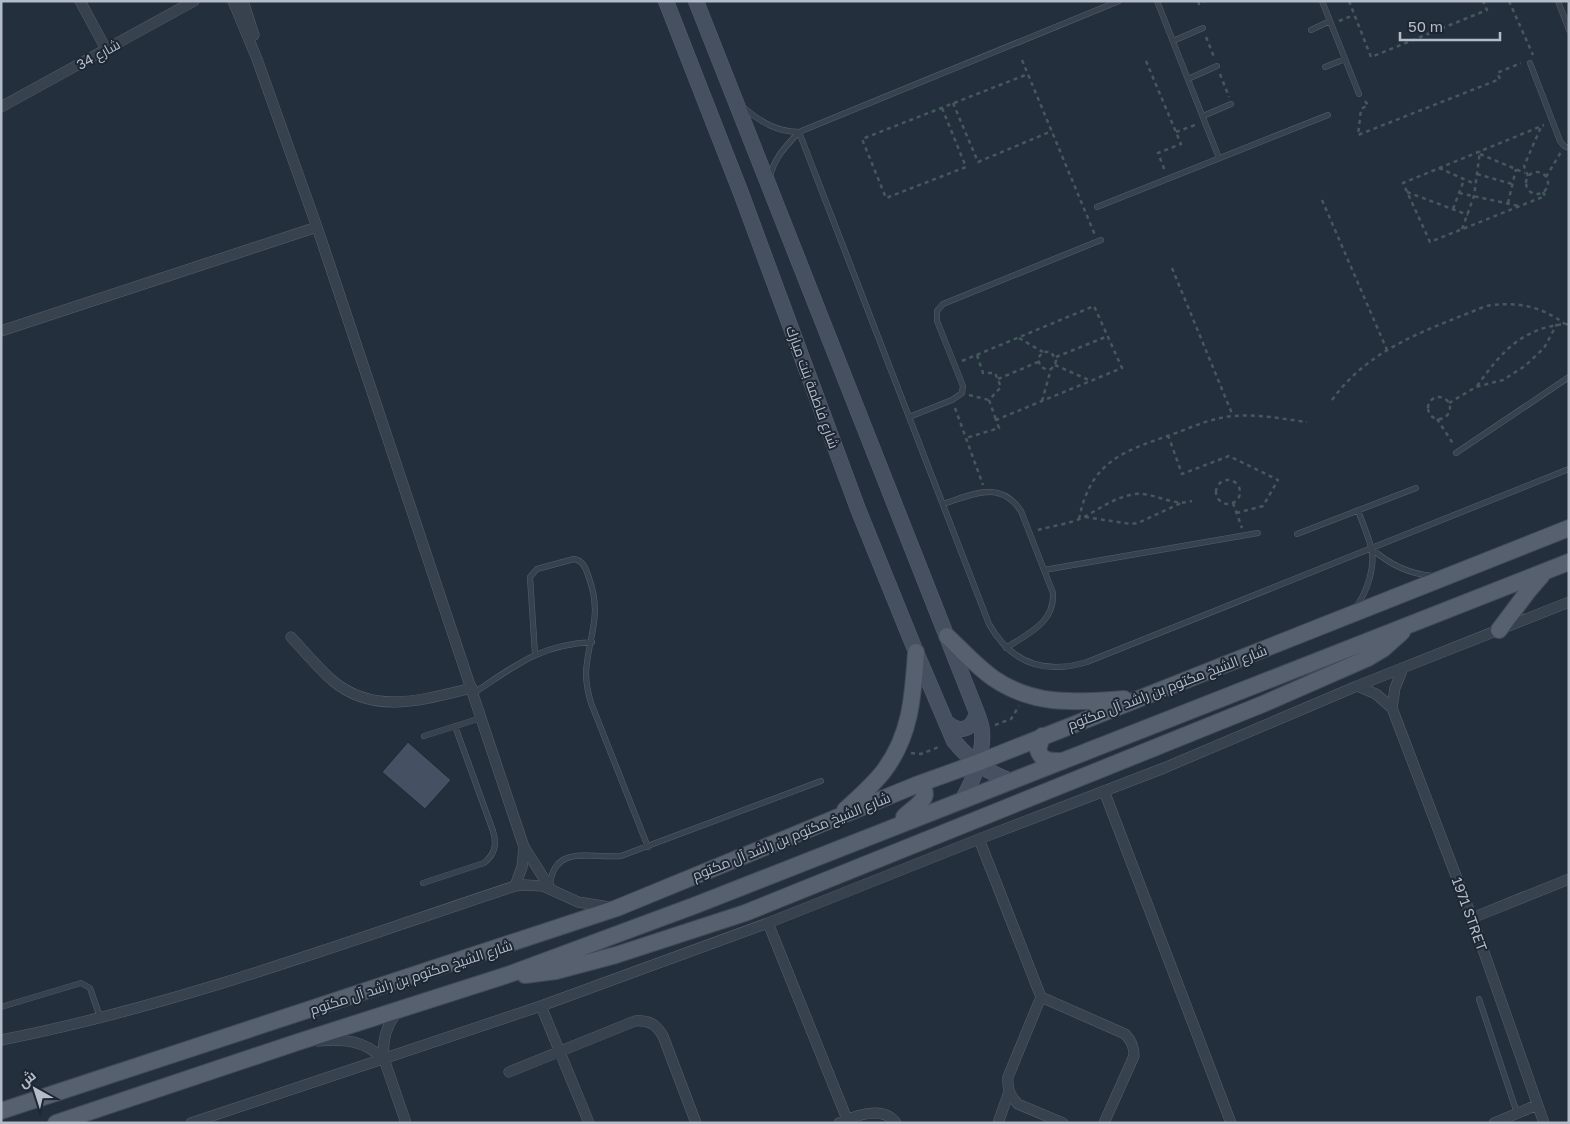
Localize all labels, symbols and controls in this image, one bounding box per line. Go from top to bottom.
scale bar [1400,10,1500,42]
text: 50 m [1408,17,1443,35]
street label: شارع 34 [73,35,123,74]
street label: شارع فاطمة بنت مبارك [782,323,843,451]
street label: شارع الشيخ مكتوم بن راشد آل مكتوم [1065,641,1270,735]
street label: شارع الشيخ مكتوم بن راشد آل مكتوم [689,788,893,885]
street label: 1971 STRET [1449,875,1491,954]
street label: شارع الشيخ مكتوم بن راشد آل مكتوم [307,936,515,1020]
north arrow [10,1064,60,1114]
text: ش [14,1066,39,1092]

